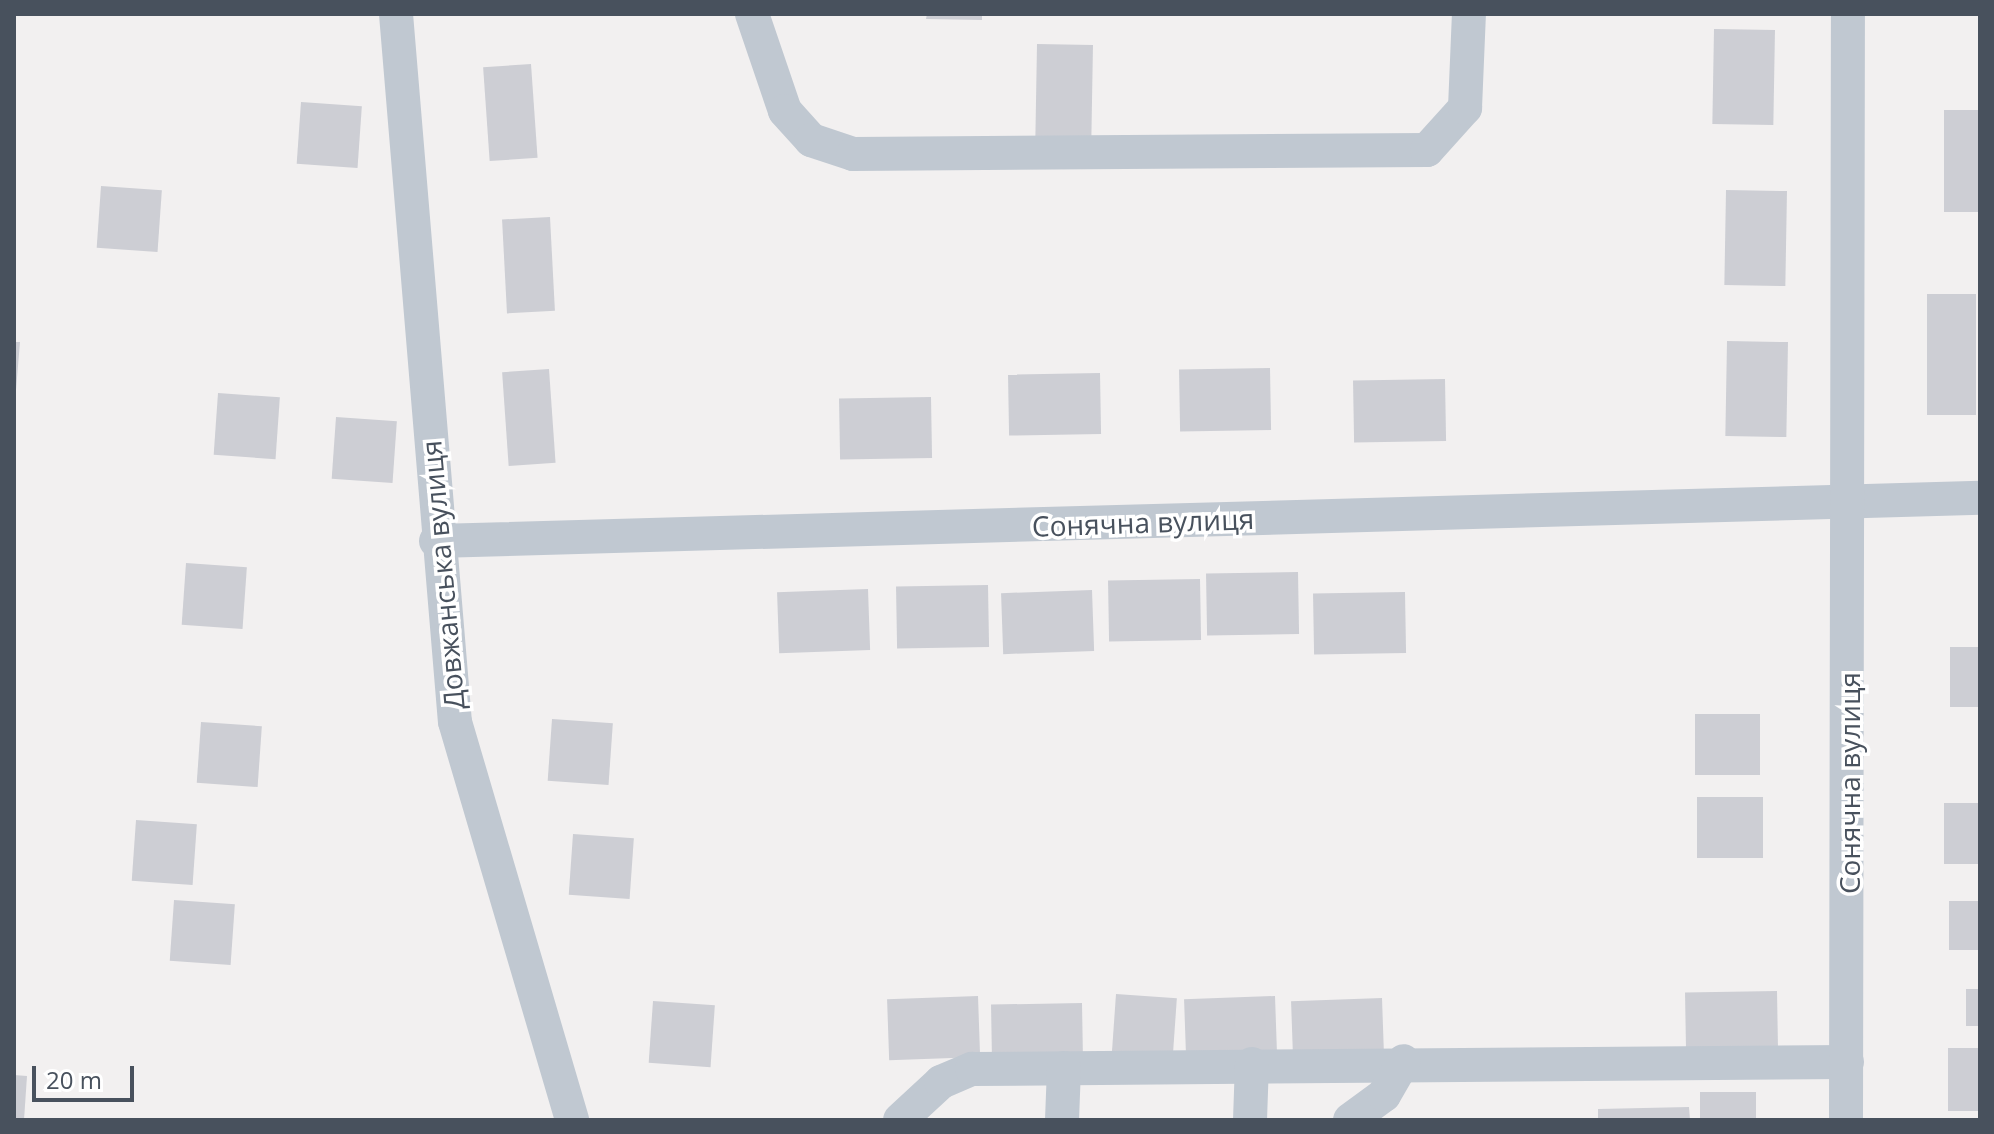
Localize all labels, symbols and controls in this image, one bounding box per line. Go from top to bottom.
street label: Довжанська вулиця [413,439,471,711]
street label: Сонячна вулиця [1031,501,1255,543]
street label: Сонячна вулиця [1832,672,1866,894]
scale bar [36,1050,138,1100]
text: 20 m [46,1063,102,1096]

